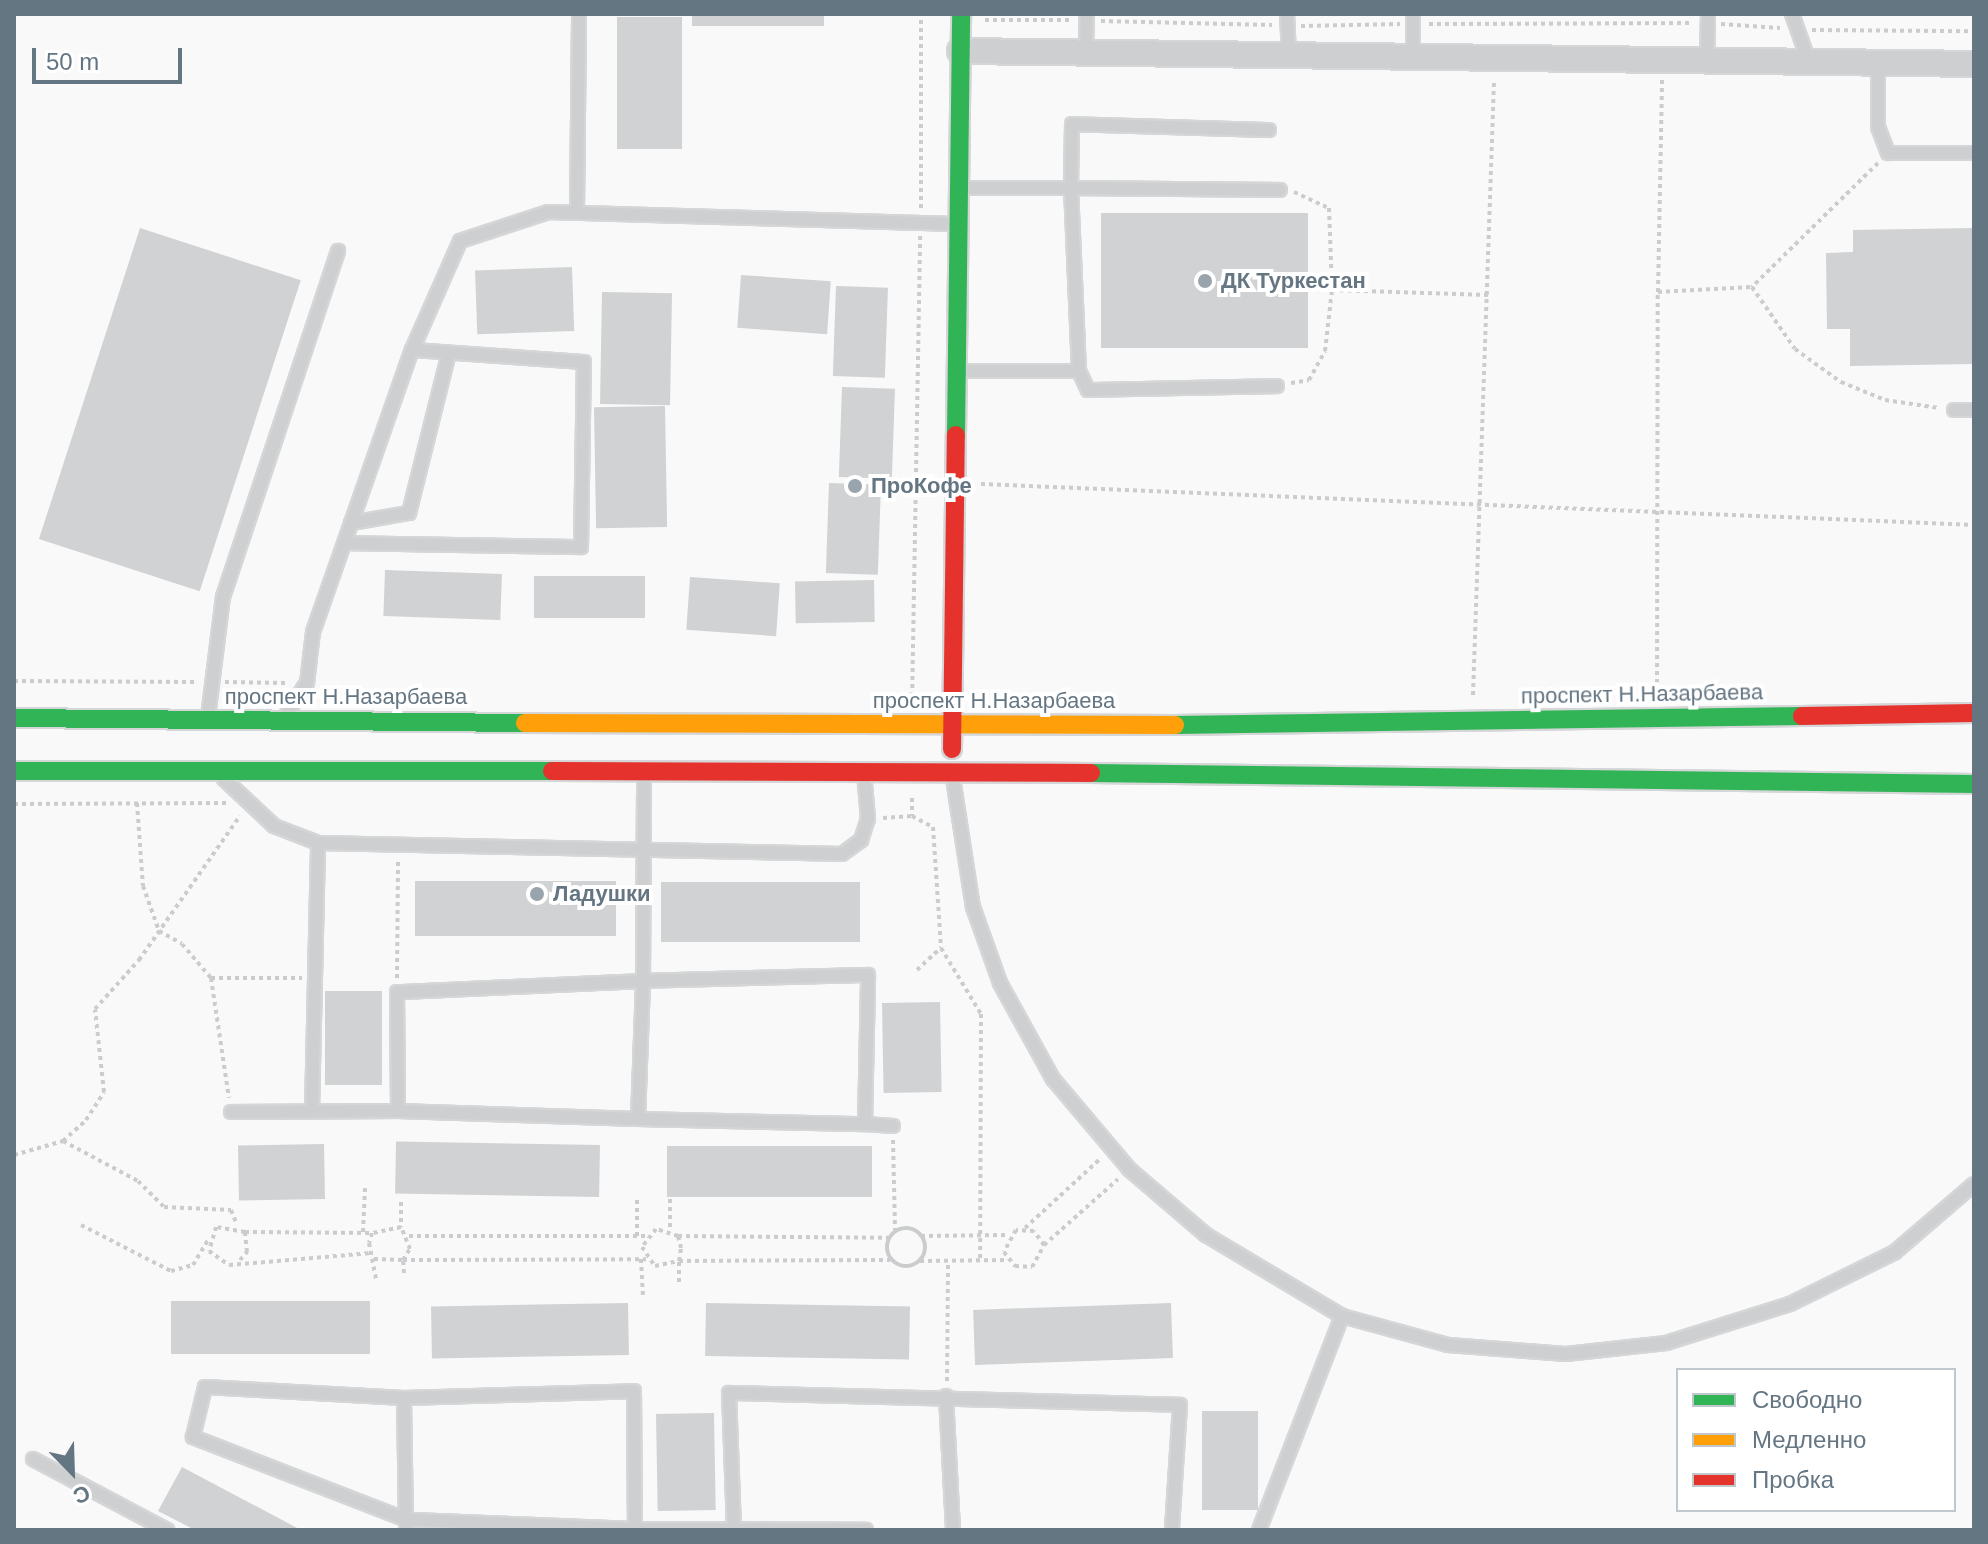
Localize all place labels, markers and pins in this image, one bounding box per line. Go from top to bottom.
place label: ДК Туркестан [1221,268,1366,294]
marker: ДК Туркестан [1196,272,1214,290]
place label: ПроКофе [871,473,972,499]
marker: ПроКофе [846,477,864,495]
place label: Ладушки [553,881,651,907]
marker: Ладушки [528,885,546,903]

